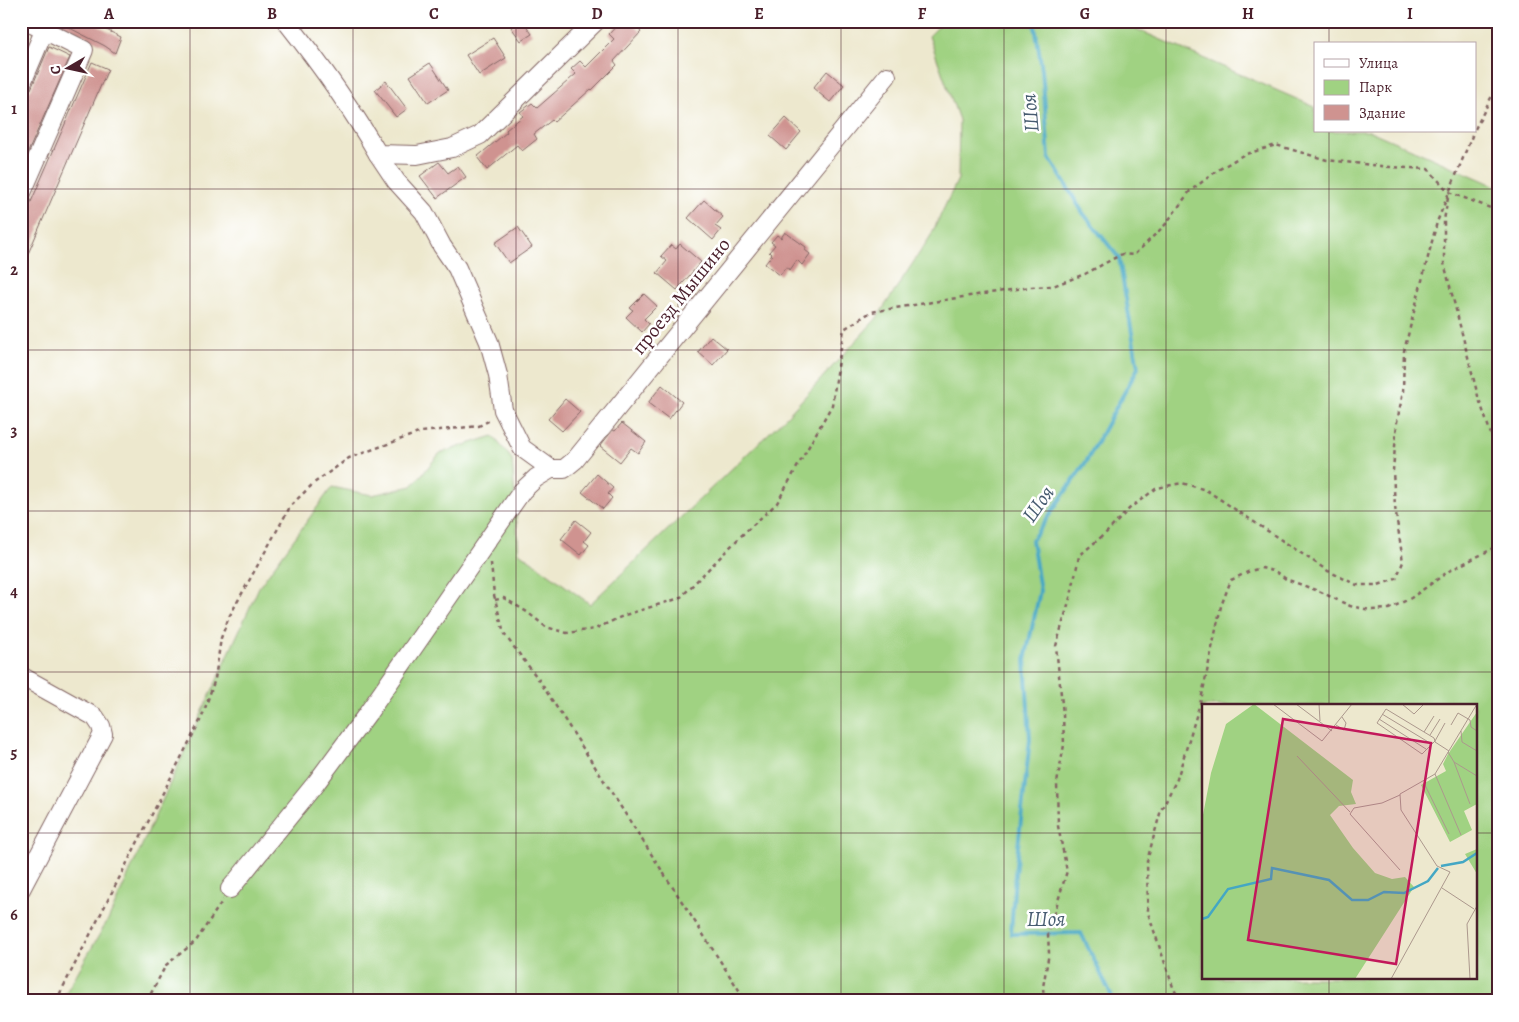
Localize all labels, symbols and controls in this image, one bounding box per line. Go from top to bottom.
text: A [103,3,115,25]
text: B [267,3,277,25]
text: C [429,3,439,25]
text: D [591,3,603,25]
text: E [754,3,764,25]
text: F [918,3,927,25]
text: G [1080,3,1090,25]
text: H [1242,3,1254,25]
text: I [1407,3,1413,25]
north arrow [42,42,92,92]
legend [1314,42,1476,132]
text: Улица [1359,53,1398,73]
text: С [46,64,66,76]
text: Парк [1359,77,1392,97]
water label: Шоя [1014,92,1046,134]
text: 1 [11,98,17,120]
text: Здание [1359,103,1406,123]
street label: проезд Мышино [625,232,737,360]
text: 2 [10,259,18,281]
text: 3 [11,420,18,442]
water label: Шоя [1015,480,1061,528]
text: 4 [10,581,18,603]
inset map [1202,704,1476,980]
text: 5 [11,742,18,764]
text: 6 [10,904,18,926]
water label: Шоя [1027,905,1065,933]

